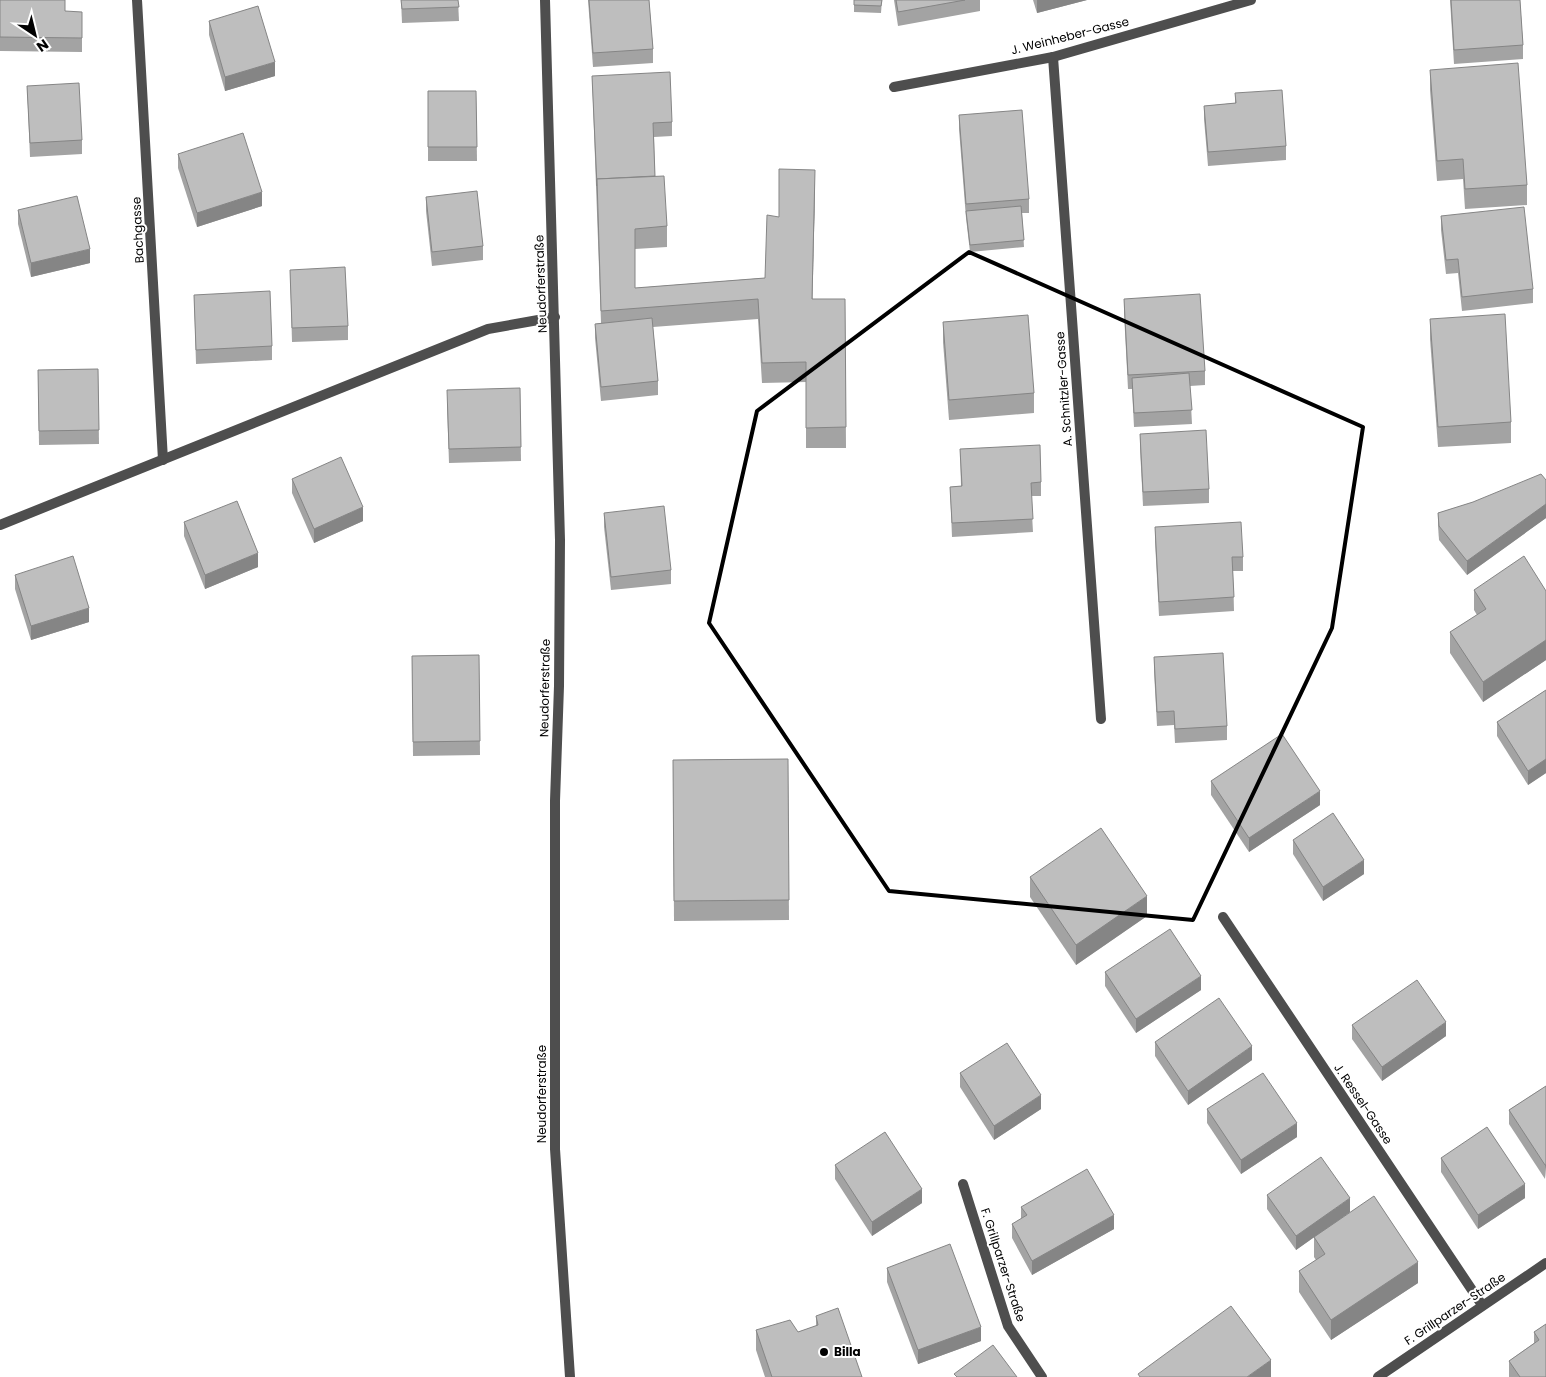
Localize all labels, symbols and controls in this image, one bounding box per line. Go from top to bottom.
north arrow [10,10,60,60]
street label: J. Weinheber-Gasse [1009,13,1131,58]
text: N [32,34,53,57]
street label: Bachgasse [127,196,148,264]
street label: Neudorferstraße [530,234,551,334]
street label: A. Schnitzler-Gasse [1051,331,1076,447]
street label: Neudorferstraße [535,639,554,737]
street label: Neudorferstraße [533,1045,550,1143]
street label: J. Ressel-Gasse [1330,1060,1397,1147]
street label: F. Grillparzer-Straße [977,1206,1030,1324]
street label: F. Grillparzer-Straße [1401,1268,1509,1349]
place label: Billa [834,1343,861,1360]
marker: Billa [818,1346,830,1358]

